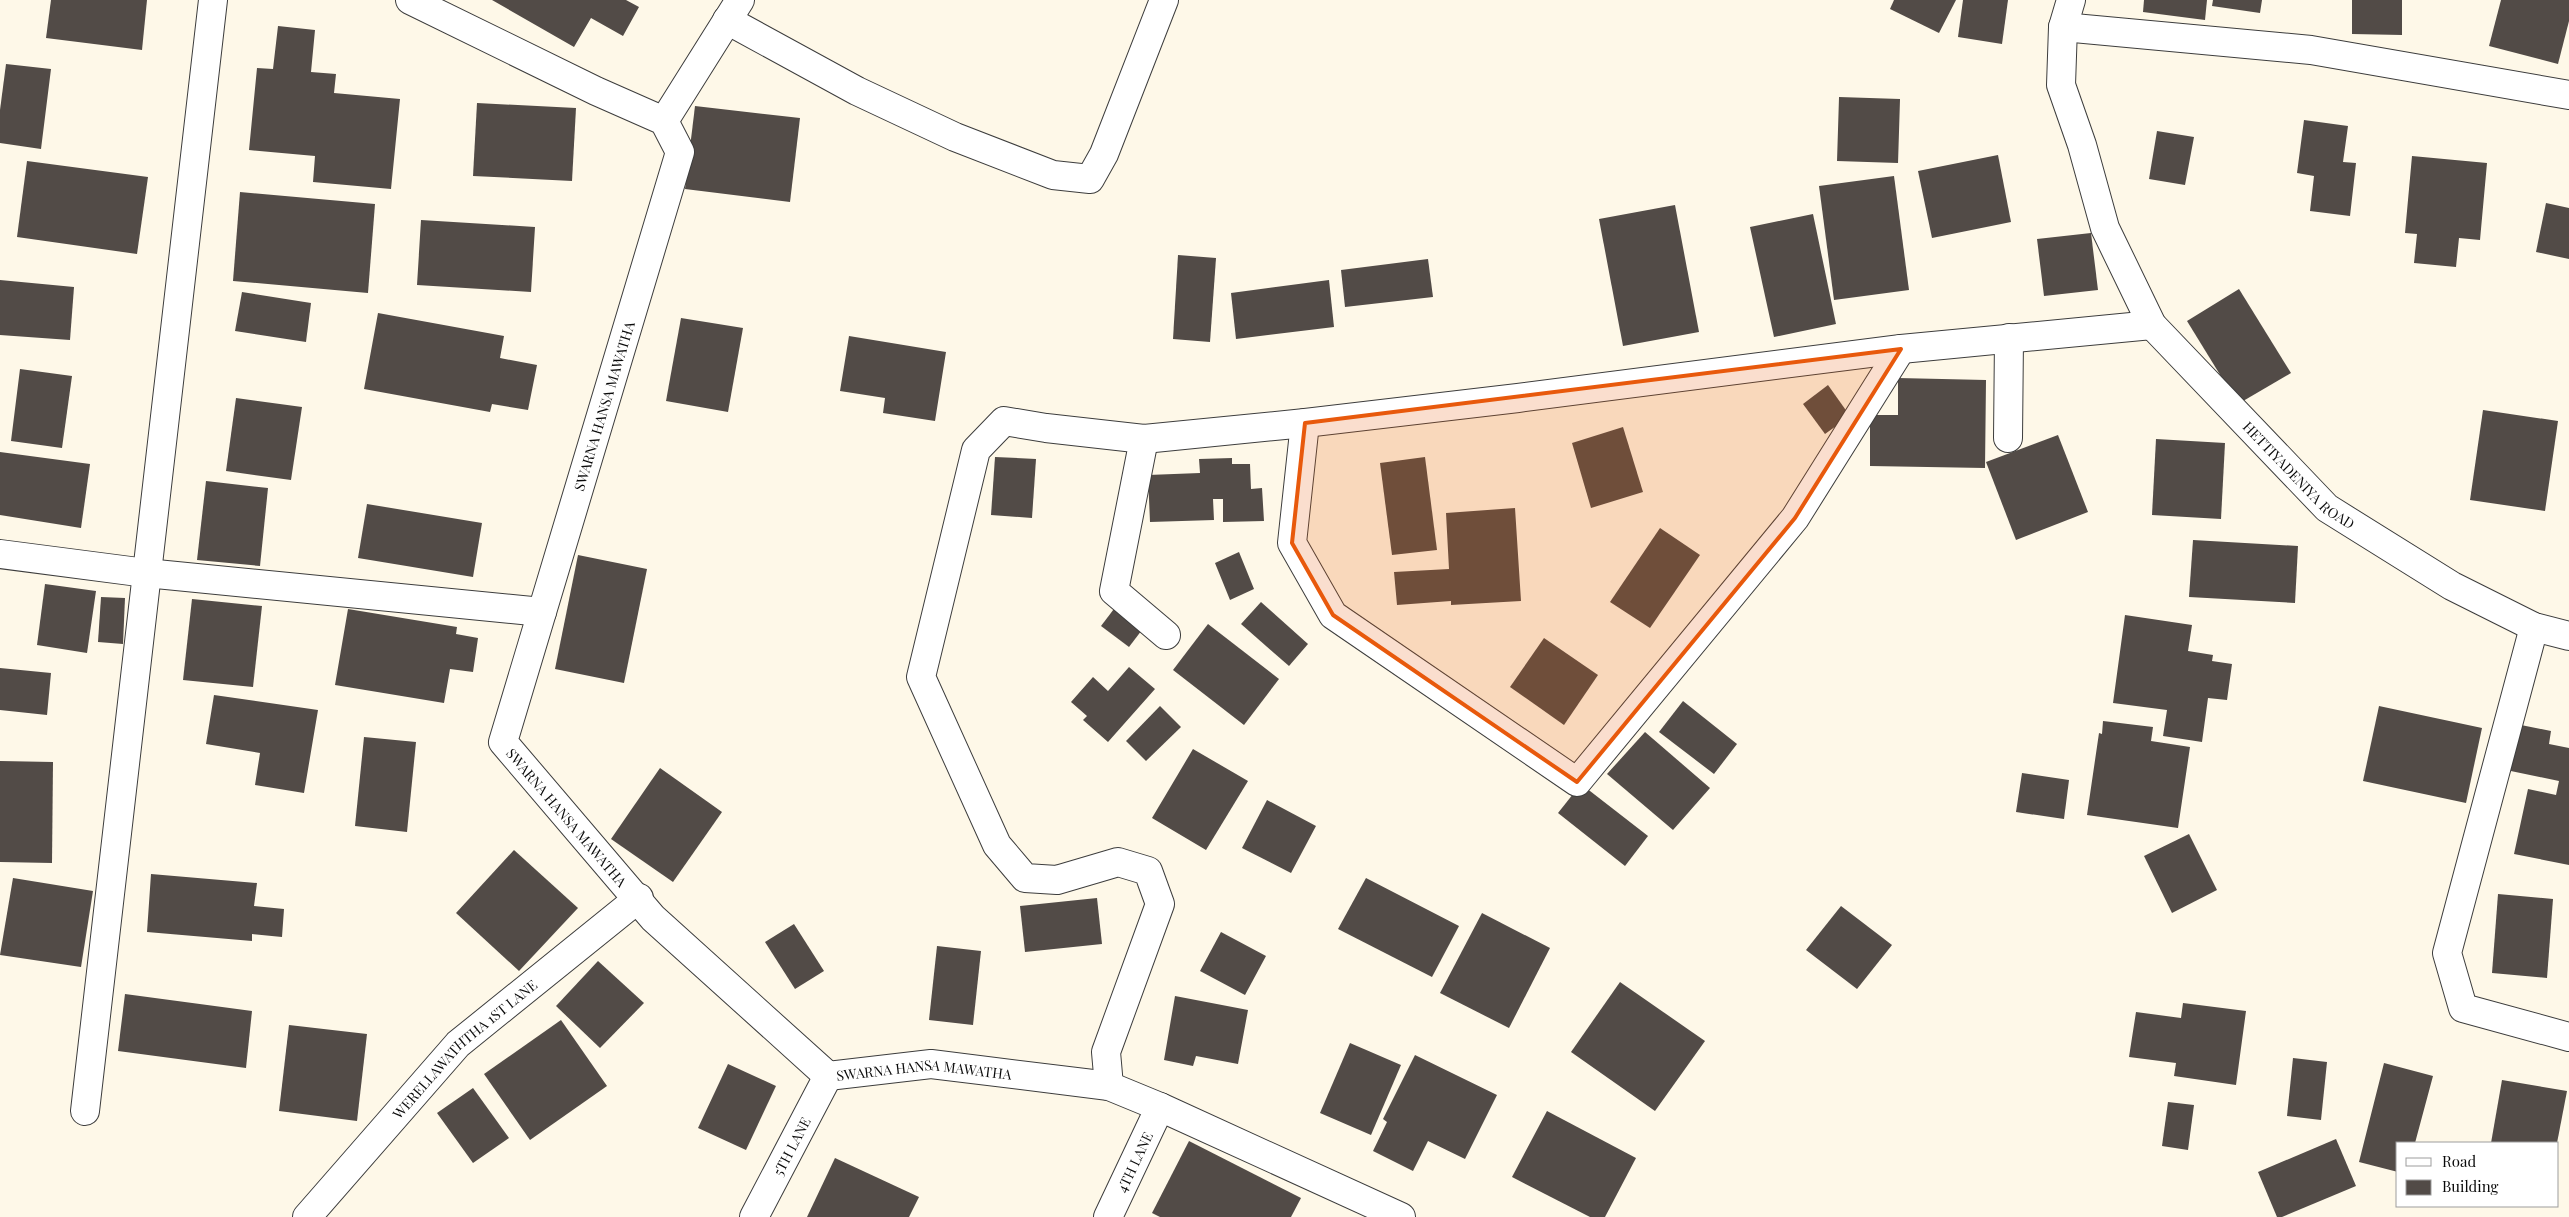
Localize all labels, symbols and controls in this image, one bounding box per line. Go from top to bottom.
street label: SWARNA HANSA MAWATHA [569,319,639,493]
street label: HETTIYADENIYA ROAD [2239,417,2359,533]
street label: SWARNA HANSA MAWATHA [503,744,632,891]
street label: WERELLAWATHTHA 1ST LANE [387,975,541,1123]
street label: SWARNA HANSA MAWATHA [835,1055,1013,1084]
street label: 5TH LANE [768,1113,814,1179]
street label: 4TH LANE [1112,1128,1157,1195]
legend [2396,1142,2559,1207]
text: Road [2442,1151,2476,1171]
text: Building [2442,1176,2499,1196]

